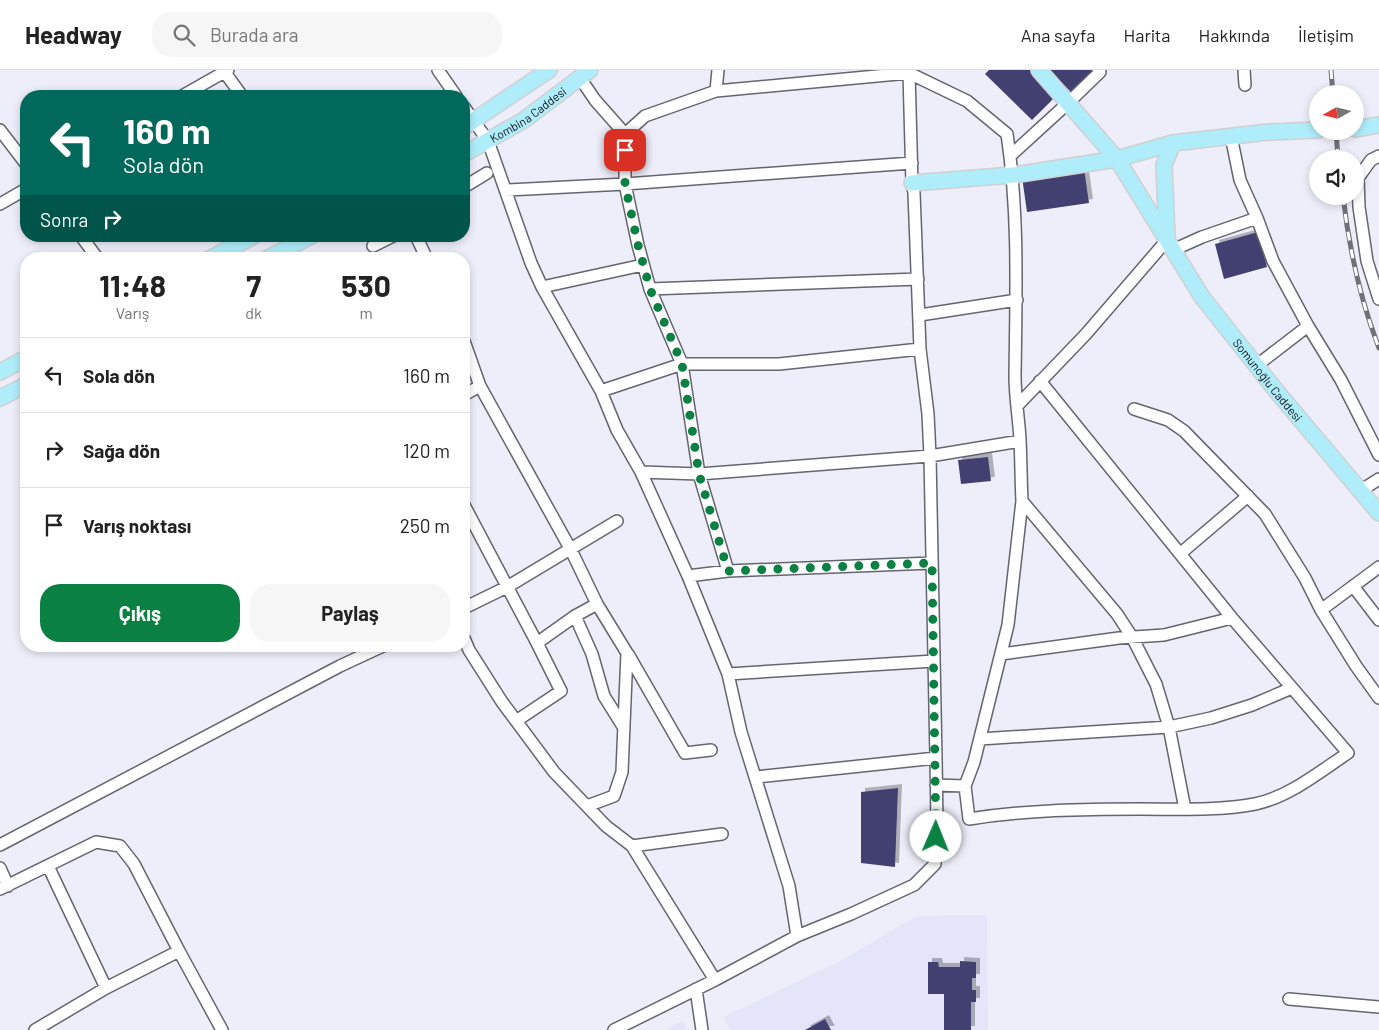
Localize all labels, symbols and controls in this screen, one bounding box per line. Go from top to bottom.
search box [152,12,502,57]
text: Headway [25,20,122,49]
icon: search [170,21,198,49]
text: Burada ara [210,23,299,46]
text: Ana sayfa [1021,24,1095,46]
text: Harita [1123,24,1171,46]
text: Hakkında [1199,24,1270,46]
text: İletişim [1298,24,1354,46]
street label: Kombina Caddesi [487,84,568,145]
north arrow [1309,85,1364,140]
map controls [1309,85,1364,205]
text: 160 m [123,109,210,151]
icon: left [40,110,105,175]
pin [604,129,646,171]
icon: arrive [611,136,639,164]
button: sound [1309,150,1364,205]
text: Sola dön [123,151,204,177]
icon: right [98,205,126,233]
text: Sonra [40,208,88,231]
text: 11:48 [99,267,166,303]
text: 7 [246,267,261,303]
text: 530 [341,267,391,303]
text: Varış [116,303,150,322]
text: dk [245,303,262,322]
text: m [359,303,373,322]
street label: Somunoğlu Caddesi [1230,335,1305,424]
icon: left [40,361,68,389]
text: Sola dön [83,364,155,387]
text: 160 m [403,364,450,387]
icon: right [40,436,68,464]
text: Sağa dön [83,439,160,462]
text: 120 m [403,439,450,462]
icon: arrive [40,511,68,539]
text: Varış noktası [83,514,191,537]
text: 250 m [400,514,450,537]
button: Çıkış [40,584,240,642]
button: Paylaş [250,584,450,642]
position arrow [909,810,961,862]

